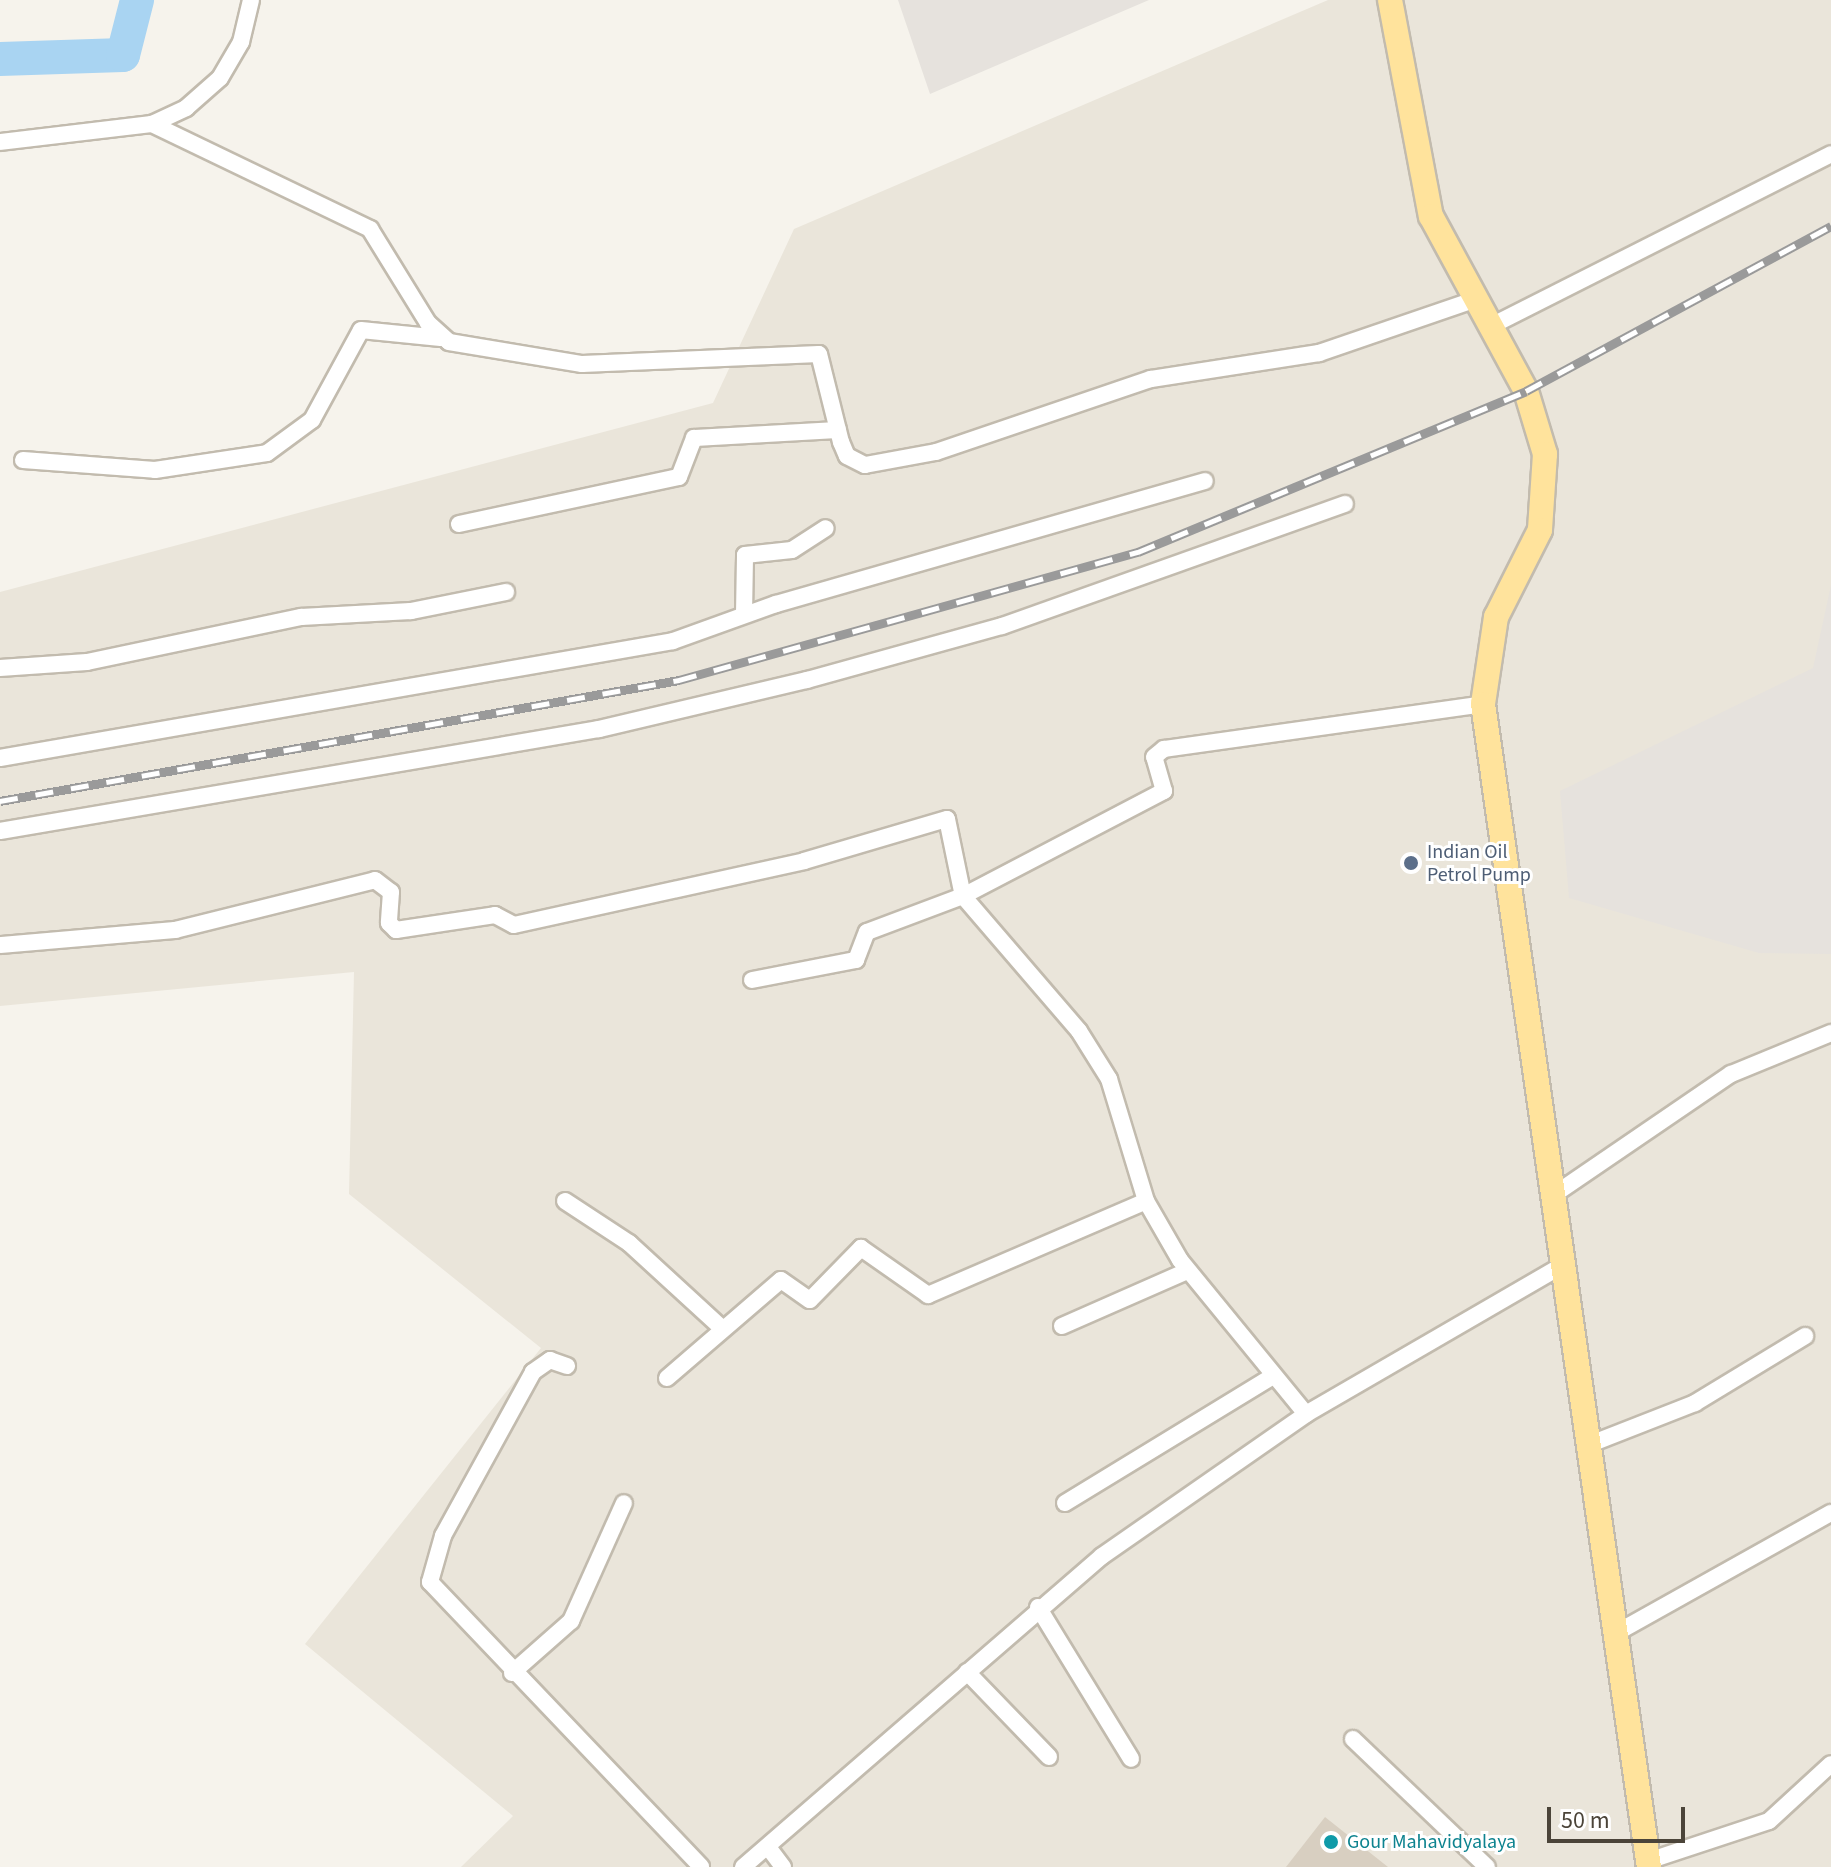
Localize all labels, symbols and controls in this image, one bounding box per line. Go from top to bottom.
place label: Indian Oil Petrol Pump [1427,840,1531,887]
marker: Indian Oil Petrol Pump [1402,854,1420,872]
scale bar [1551,1791,1689,1841]
text: 50 m [1561,1803,1610,1838]
place label: Gour Mahavidyalaya [1347,1830,1516,1854]
marker: Gour Mahavidyalaya [1322,1833,1340,1851]

